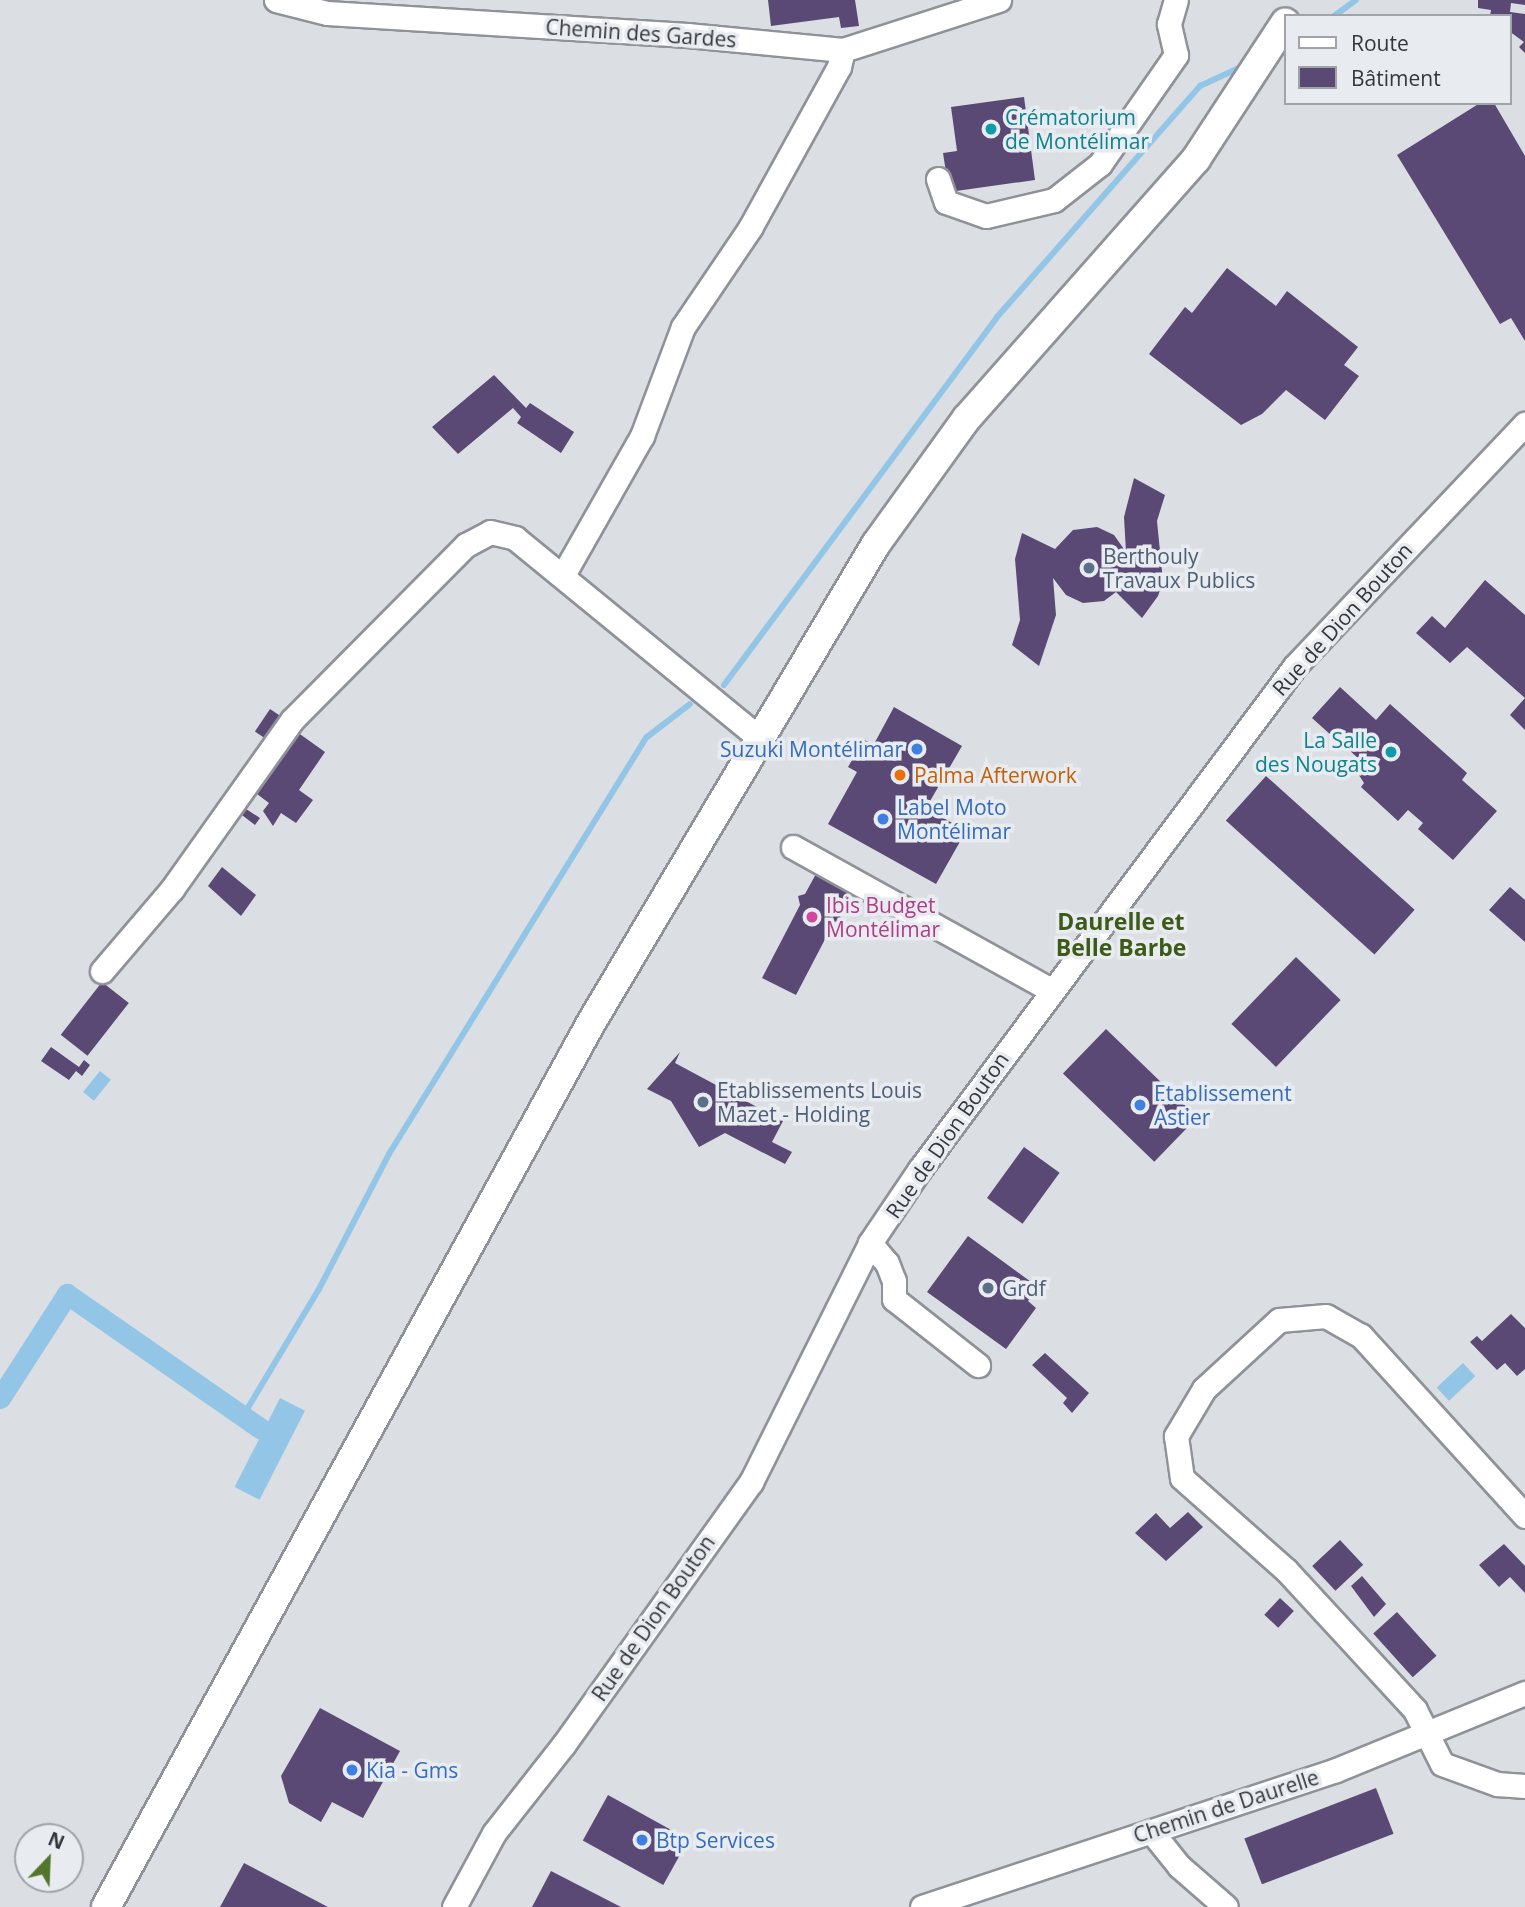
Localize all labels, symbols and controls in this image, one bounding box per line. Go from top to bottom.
street label: Chemin des Gardes [545,14,737,52]
legend [1284,14,1511,105]
text: Route [1351,29,1409,57]
text: Bâtiment [1351,64,1441,92]
place label: Crématorium de Montélimar [1005,104,1149,154]
marker: Crématorium de Montélimar [983,121,999,137]
street label: Rue de Dion Bouton [1267,537,1417,701]
place label: Berthouly Travaux Publics [1103,543,1255,593]
marker: Berthouly Travaux Publics [1081,560,1097,576]
place label: La Salle des Nougats [1255,727,1377,777]
place label: Suzuki Montélimar [720,736,903,762]
marker: Suzuki Montélimar [909,741,925,757]
marker: La Salle des Nougats [1383,744,1399,760]
place label: Palma Afterwork [914,762,1077,788]
marker: Palma Afterwork [892,767,908,783]
place label: Label Moto Montélimar [897,794,1011,844]
marker: Label Moto Montélimar [875,811,891,827]
place label: Ibis Budget Montélimar [826,892,940,942]
district label: Daurelle et Belle Barbe [1056,907,1186,961]
marker: Ibis Budget Montélimar [804,909,820,925]
street label: Rue de Dion Bouton [880,1047,1014,1223]
place label: Etablissements Louis Mazet - Holding [717,1077,922,1127]
place label: Etablissement Astier [1154,1080,1292,1130]
marker: Etablissements Louis Mazet - Holding [695,1094,711,1110]
marker: Etablissement Astier [1132,1097,1148,1113]
place label: Grdf [1002,1275,1046,1301]
marker: Grdf [980,1280,996,1296]
street label: Rue de Dion Bouton [586,1530,720,1706]
place label: Kia - Gms [366,1757,458,1783]
marker: Kia - Gms [344,1762,360,1778]
street label: Chemin de Daurelle [1130,1764,1322,1848]
north arrow [14,1823,84,1893]
text: N [44,1826,69,1855]
place label: Btp Services [656,1827,775,1853]
marker: Btp Services [634,1832,650,1848]

